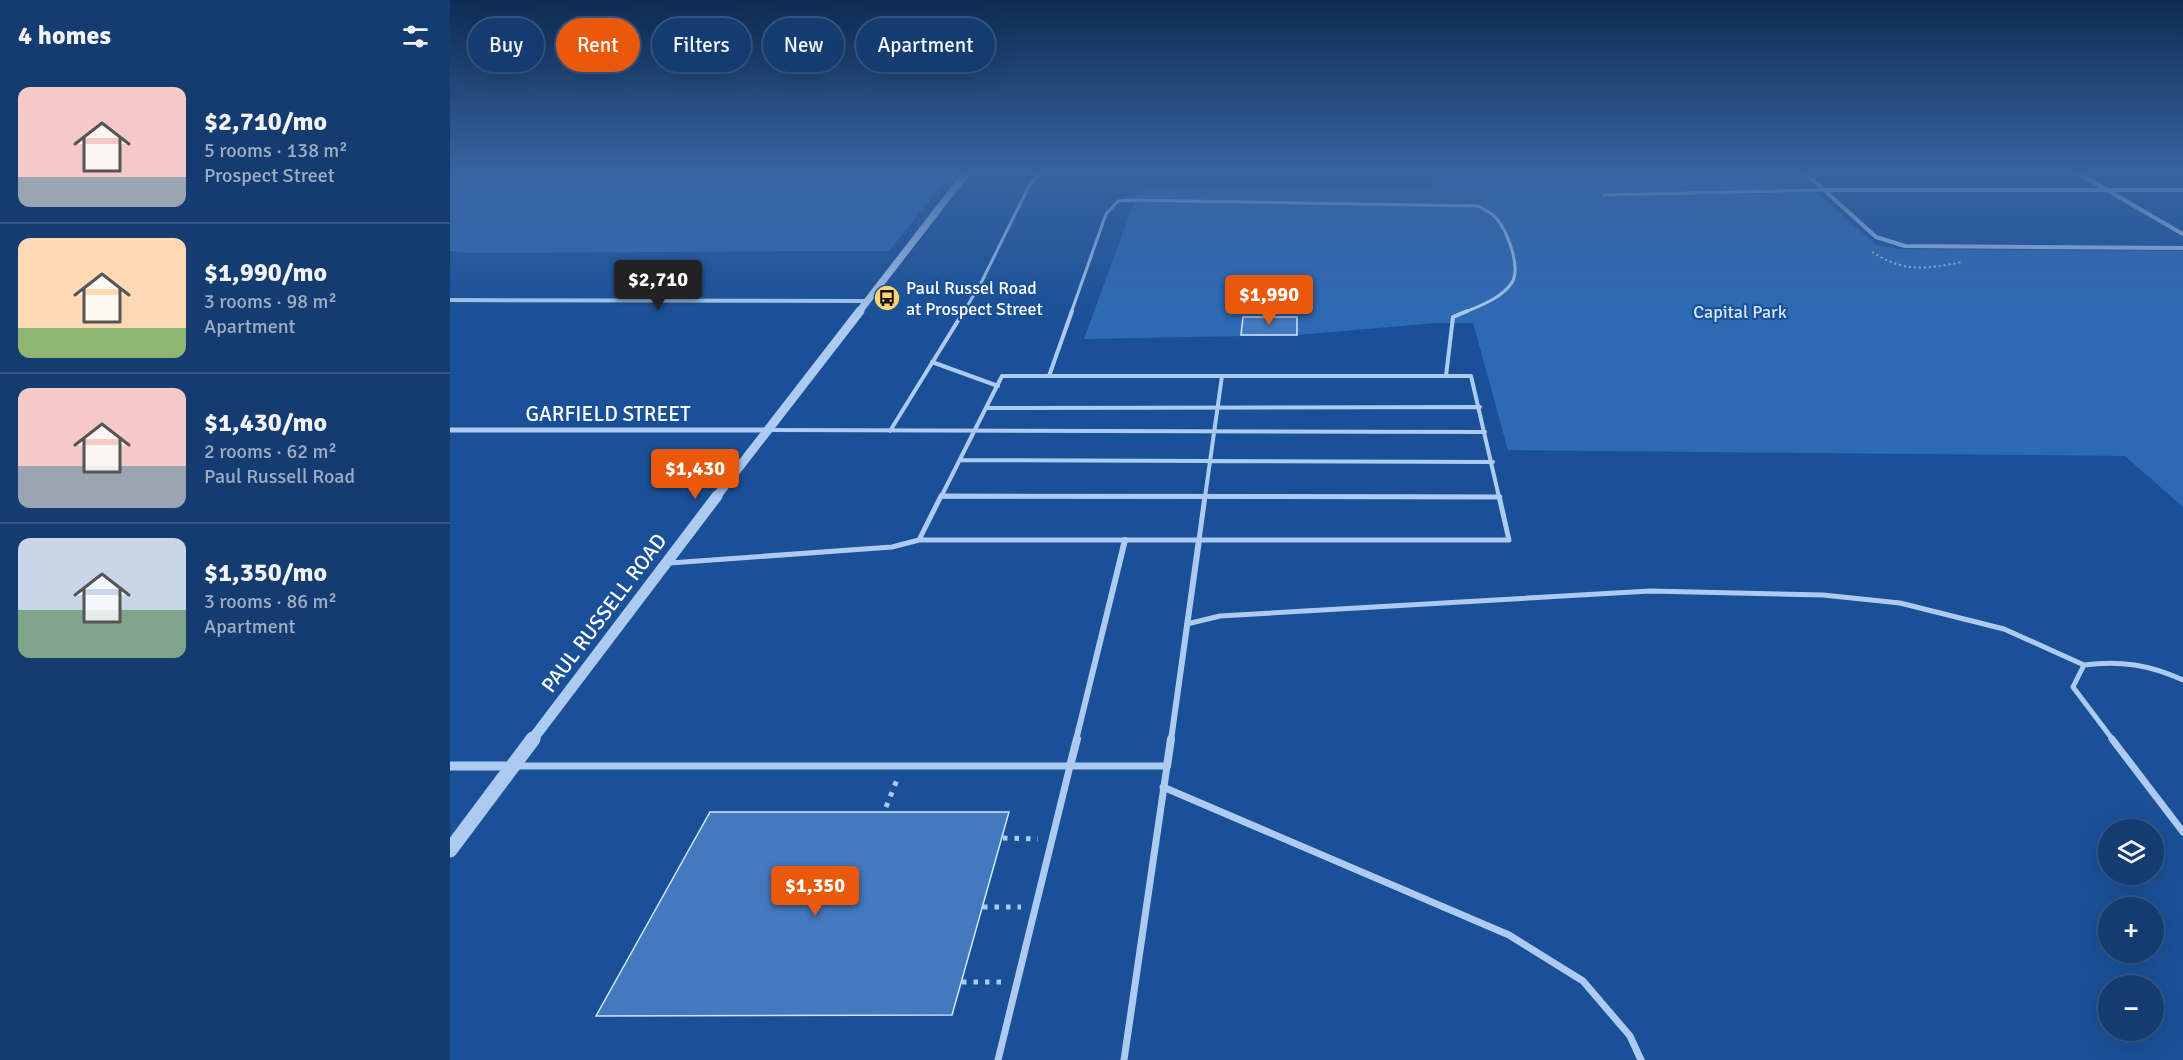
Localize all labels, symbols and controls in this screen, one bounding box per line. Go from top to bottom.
chip: Buy [468,18,544,72]
chip: Rent [556,18,640,72]
chip: Filters [652,18,751,72]
chip: New [763,18,844,72]
chip: Apartment [856,18,995,72]
text: 4 homes [18,20,111,52]
icon: filters [399,20,432,53]
text: $2,710/mo [204,106,327,138]
icon: home [66,111,138,183]
text: 5 rooms · 138 m² [204,138,348,163]
text: Prospect Street [204,163,335,188]
text: $1,990/mo [204,257,327,289]
pin: $2,710 [609,260,707,311]
icon: home [66,262,138,334]
text: $2,710 [628,267,688,292]
pin: $1,990 [1220,275,1318,326]
place label: Paul Russel Road at Prospect Street [906,277,1043,320]
text: $1,990 [1239,282,1299,307]
bus stop icon: Paul Russel Road at Prospect Street [872,283,902,313]
text: 3 rooms · 98 m² [204,289,337,314]
park label: Capital Park [1693,301,1787,323]
text: Apartment [204,314,296,339]
street label: GARFIELD STREET [525,401,691,427]
text: $1,430/mo [204,407,327,439]
icon: home [66,412,138,484]
text: 2 rooms · 62 m² [204,439,337,464]
pin: $1,430 [646,449,744,500]
text: $1,430 [665,456,725,481]
text: Paul Russell Road [204,464,355,489]
street label: PAUL RUSSELL ROAD [536,528,672,698]
text: $1,350/mo [204,557,327,589]
icon: home [66,562,138,634]
text: 3 rooms · 86 m² [204,589,337,614]
text: Apartment [204,614,296,639]
map controls [2098,819,2164,1041]
button: layers [2098,819,2164,885]
pin: $1,350 [766,866,864,917]
text: $1,350 [785,873,845,898]
button: + [2098,897,2164,963]
button: − [2098,975,2164,1041]

